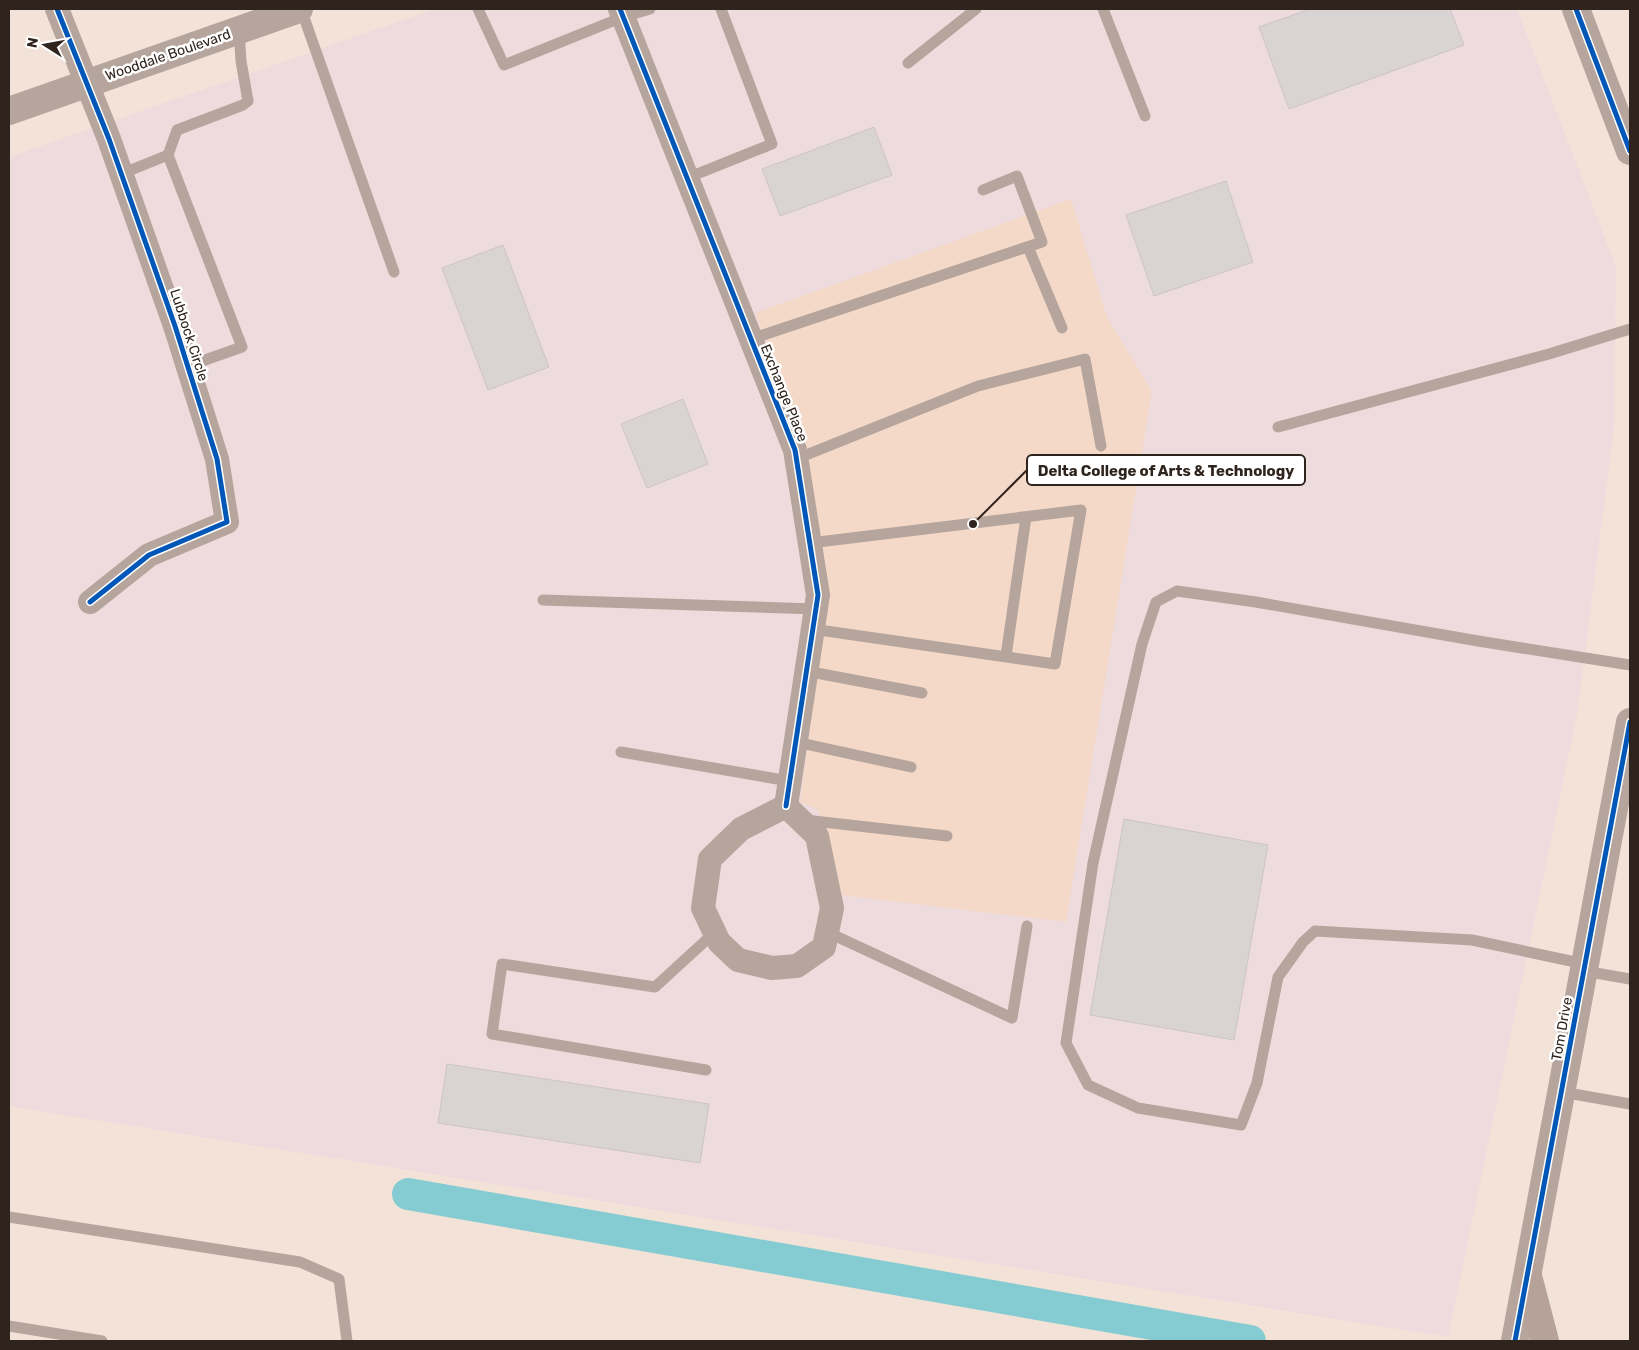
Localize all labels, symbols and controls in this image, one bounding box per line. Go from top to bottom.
north arrow [20,20,70,70]
street label: Wooddale Boulevard [103,26,233,84]
text: N [23,36,42,49]
street label: Lubbock Circle [166,287,212,383]
street label: Exchange Place [757,342,811,444]
callout: Delta College of Arts & Technology [1027,455,1305,485]
text: Delta College of Arts & Technology [1038,462,1294,480]
street label: Tom Drive [1548,996,1576,1062]

